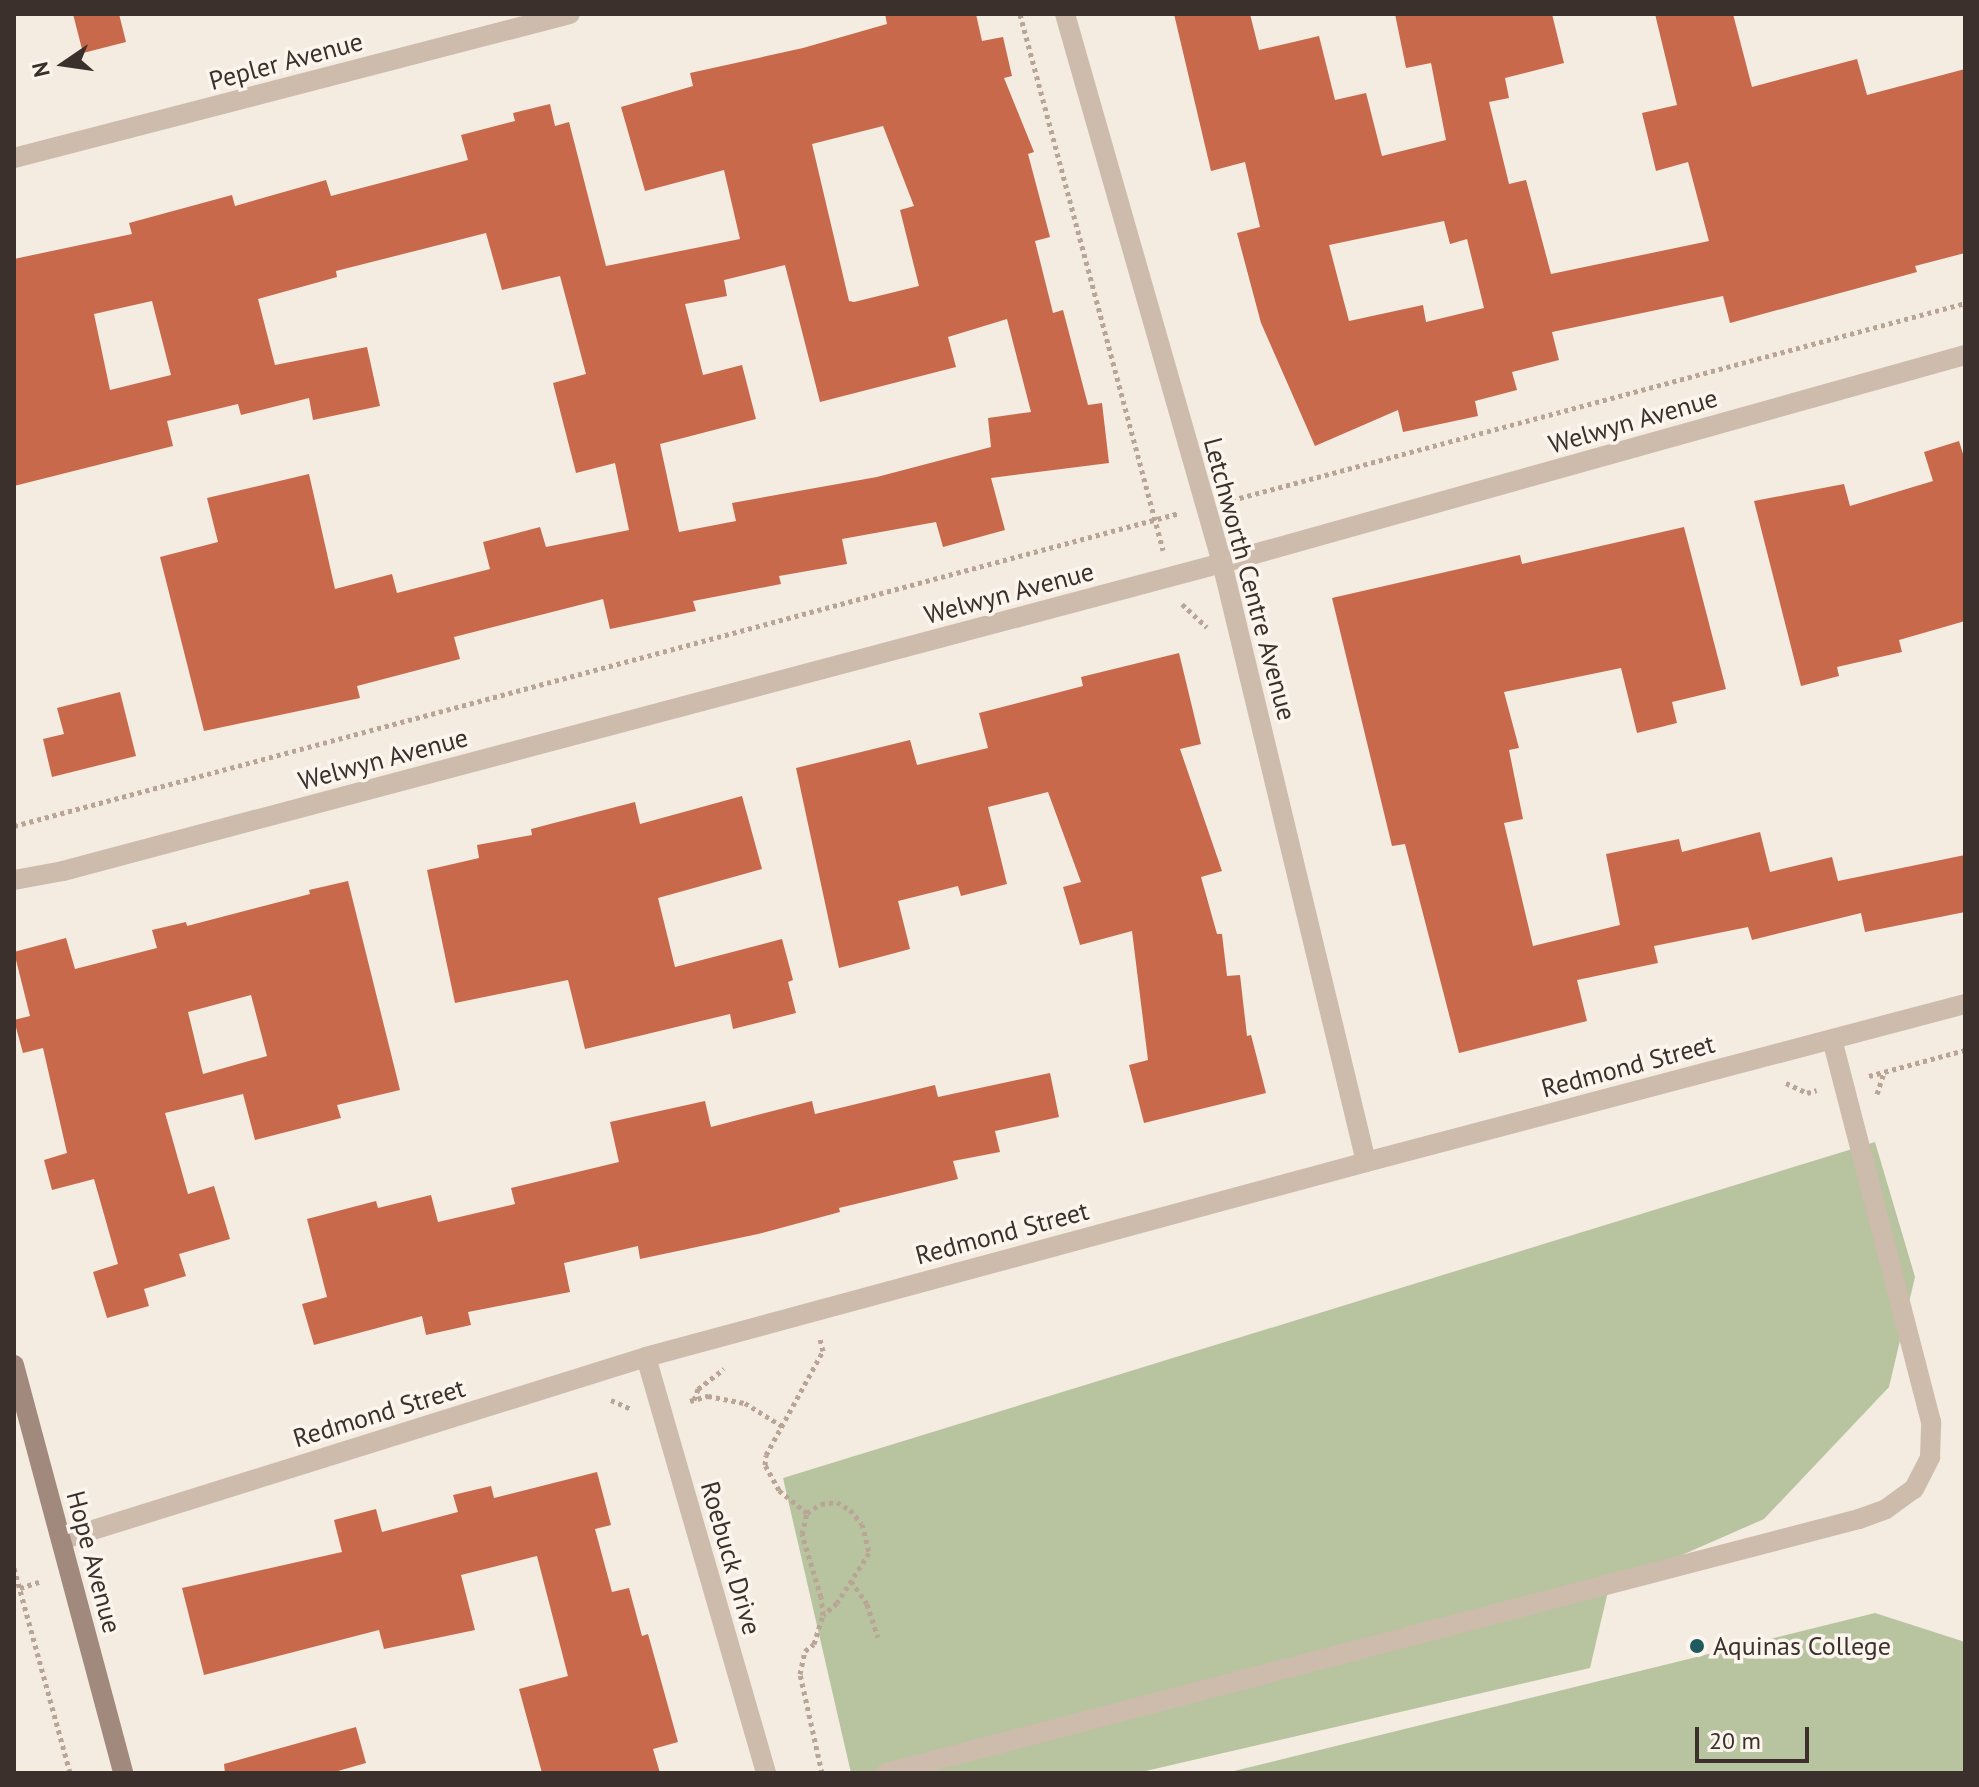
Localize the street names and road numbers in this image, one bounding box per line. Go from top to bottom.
street label: Pepler Avenue [205,25,367,97]
street label: Welwyn Avenue [1545,382,1721,460]
street label: Letchworth Centre Avenue [1197,434,1303,724]
street label: Welwyn Avenue [920,555,1098,631]
street label: Welwyn Avenue [294,721,472,797]
street label: Redmond Street [1538,1028,1718,1104]
street label: Redmond Street [912,1195,1092,1271]
street label: Redmond Street [289,1372,469,1454]
street label: Roebuck Drive [694,1477,768,1639]
street label: Hope Avenue [60,1487,128,1637]

